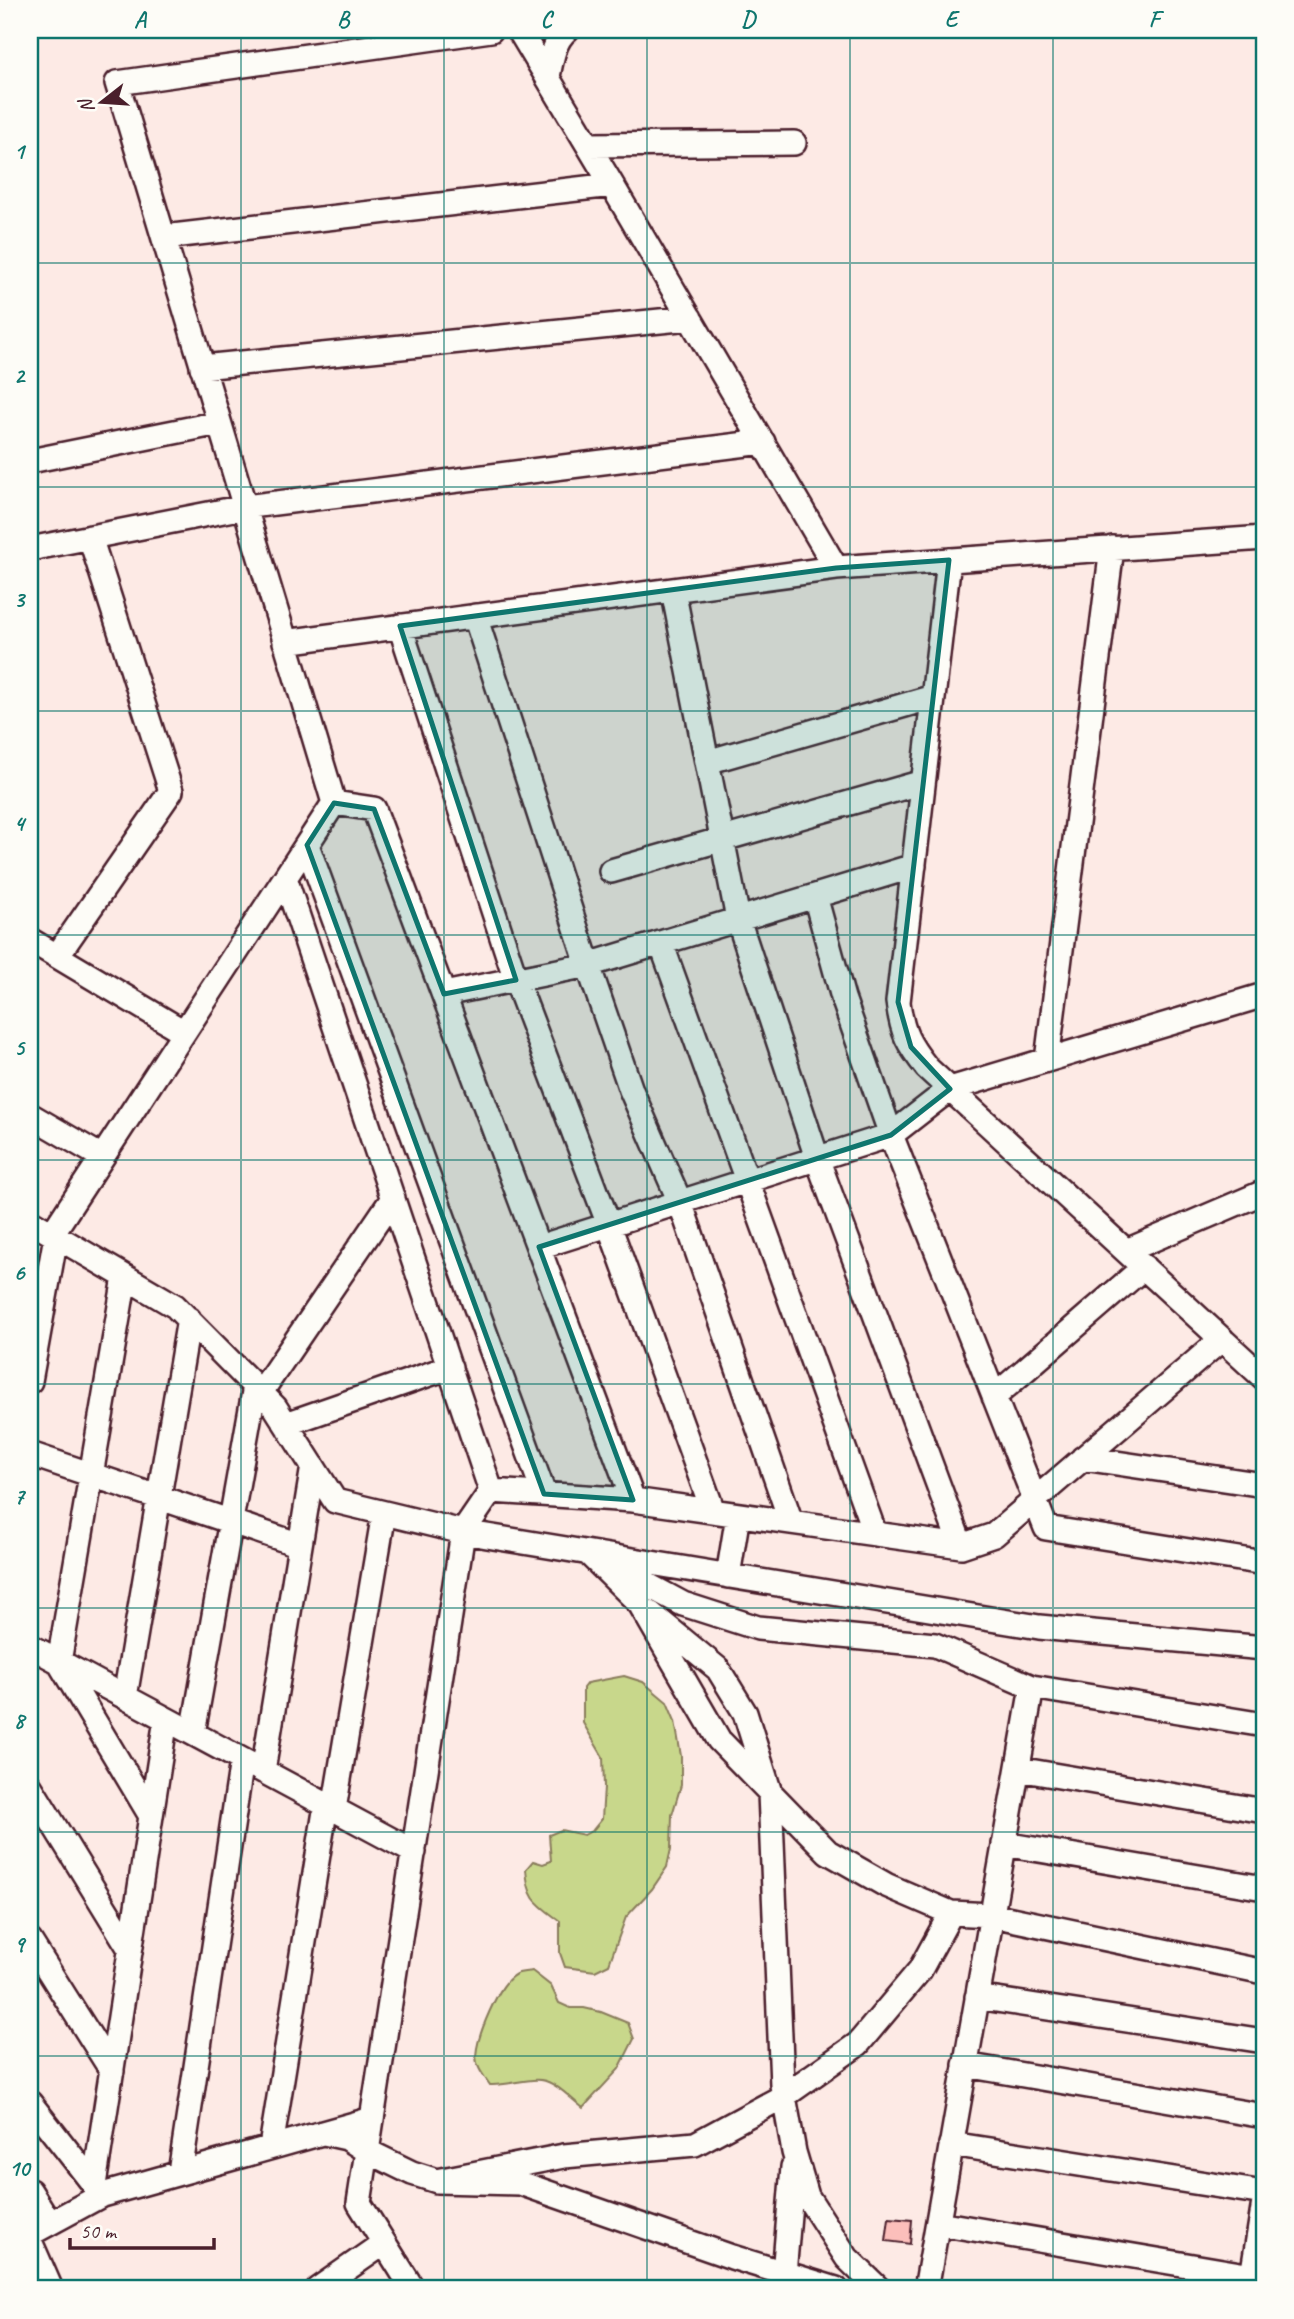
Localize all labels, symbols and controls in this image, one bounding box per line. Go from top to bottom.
text: A [134,5,148,34]
text: B [337,5,351,34]
text: C [541,5,555,34]
text: D [741,5,757,34]
text: E [945,5,961,34]
text: F [1149,5,1165,34]
north arrow [66,66,136,136]
text: N [73,94,100,116]
text: 1 [14,137,27,166]
text: 2 [14,361,27,390]
text: 3 [14,585,27,614]
text: 4 [14,809,27,838]
text: 5 [14,1033,26,1062]
text: 6 [14,1258,27,1287]
text: 7 [14,1482,27,1511]
text: 8 [14,1706,27,1735]
text: 9 [14,1930,27,1959]
text: 10 [9,2154,32,2183]
scale bar [70,2207,214,2251]
text: 50 m [80,2218,118,2244]

